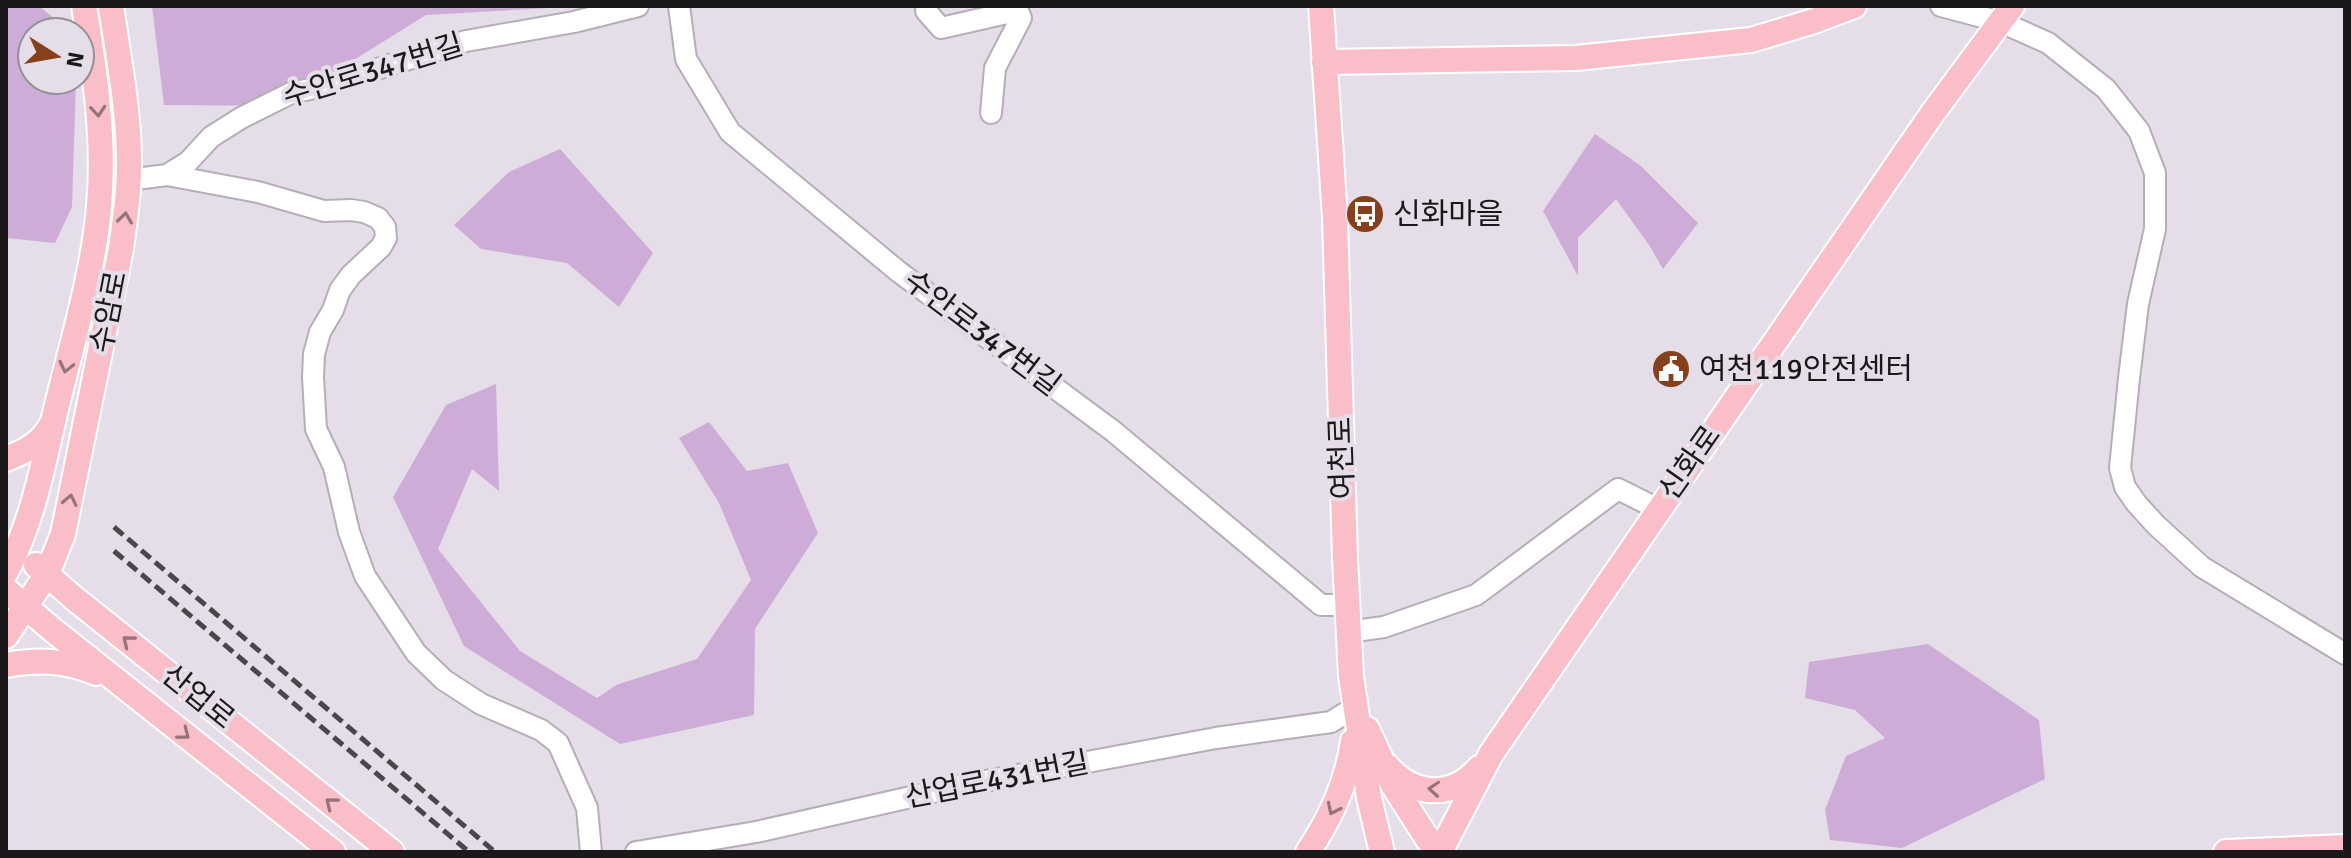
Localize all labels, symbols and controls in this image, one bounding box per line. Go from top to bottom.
north arrow [16,16,96,96]
street label: 수안로347번길 [278,26,468,116]
text: N [60,50,90,70]
one-way arrow [89,105,106,118]
bus stop icon: 신화마을 [1344,193,1386,235]
place label: 신화마을 [1393,196,1503,233]
one-way arrow [116,211,133,224]
street label: 수안로347번길 [896,262,1068,404]
street label: 수암로 [83,268,135,356]
public building icon: 여천119안전센터 [1650,348,1692,390]
place label: 여천119안전센터 [1699,351,1913,388]
one-way arrow [58,360,75,374]
street label: 여천로 [1322,416,1362,500]
street label: 신화로 [1651,418,1729,508]
one-way arrow [61,494,78,507]
one-way arrow [123,636,137,651]
street label: 산업로 [154,657,242,737]
one-way arrow [175,725,190,739]
street label: 산업로431번길 [902,744,1092,816]
one-way arrow [1428,780,1440,797]
one-way arrow [325,799,340,813]
one-way arrow [1327,801,1343,816]

